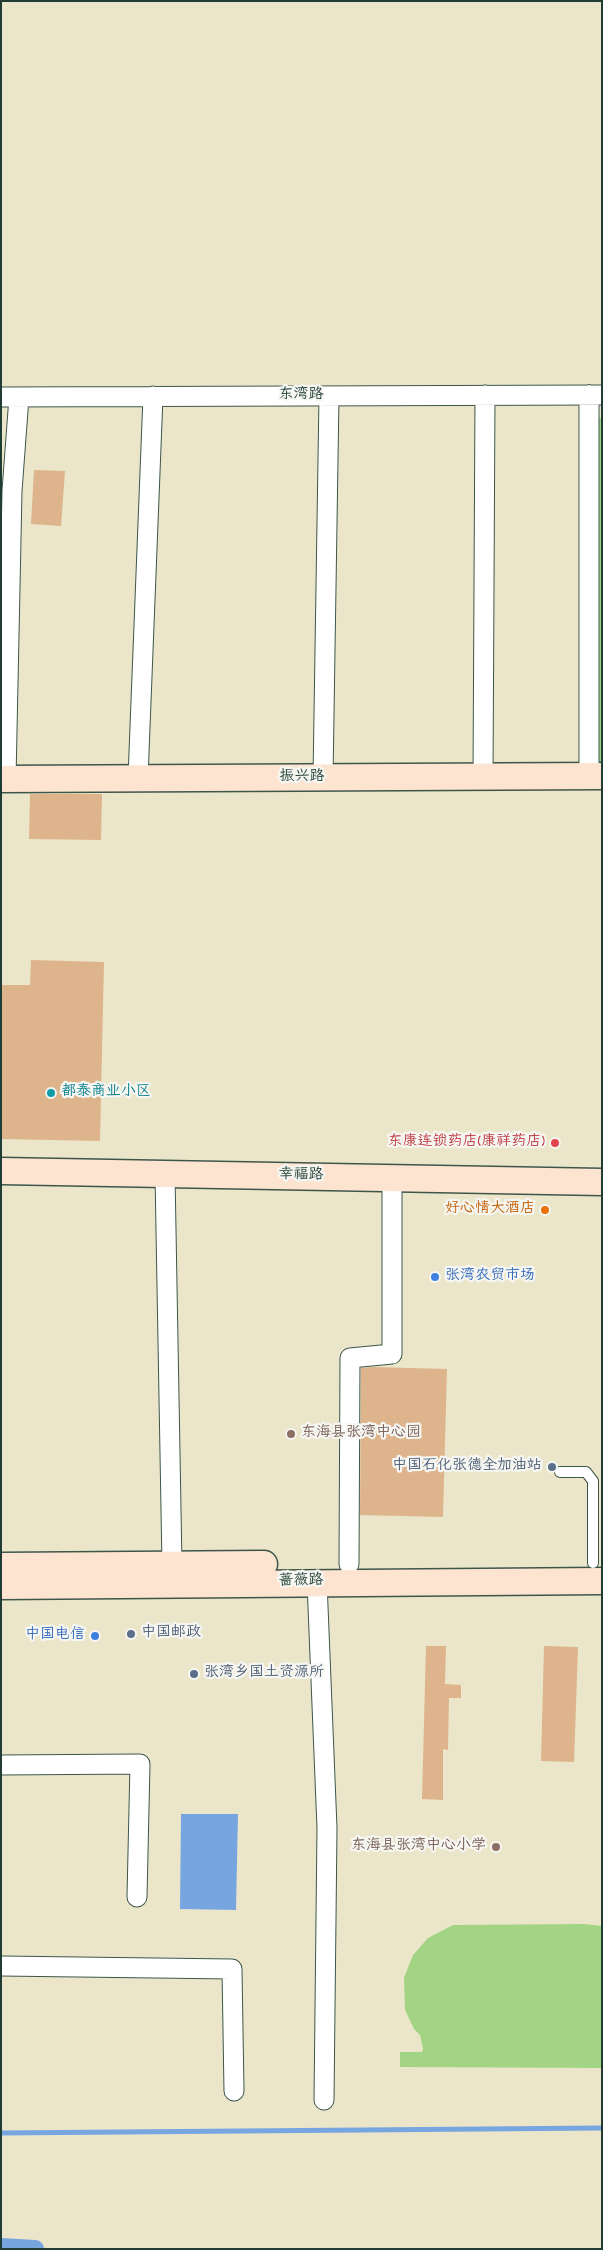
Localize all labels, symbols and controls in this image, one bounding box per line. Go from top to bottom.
street label: 东湾路 [279,387,323,405]
street label: 振兴路 [280,769,324,787]
place label: 都泰商业小区 [61,1084,151,1102]
marker: 都泰商业小区 [45,1087,57,1099]
place label: 东康连锁药店(康祥药店) [388,1134,545,1152]
marker: 东康连锁药店(康祥药店) [549,1137,561,1149]
street label: 幸福路 [278,1167,324,1185]
place label: 好心情大酒店 [445,1201,535,1219]
marker: 好心情大酒店 [539,1204,551,1216]
place label: 张湾农贸市场 [445,1268,535,1286]
marker: 张湾农贸市场 [429,1271,441,1283]
place label: 东海县张湾中心园 [301,1425,421,1443]
marker: 东海县张湾中心园 [285,1428,297,1440]
place label: 中国石化张德全加油站 [392,1458,542,1476]
marker: 中国石化张德全加油站 [546,1461,558,1473]
street label: 蔷薇路 [278,1573,324,1591]
place label: 中国邮政 [141,1625,201,1643]
place label: 中国电信 [25,1627,85,1645]
marker: 中国邮政 [125,1628,137,1640]
marker: 中国电信 [89,1630,101,1642]
place label: 张湾乡国土资源所 [204,1665,324,1683]
marker: 张湾乡国土资源所 [188,1668,200,1680]
place label: 东海县张湾中心小学 [351,1838,486,1856]
marker: 东海县张湾中心小学 [490,1841,502,1853]

